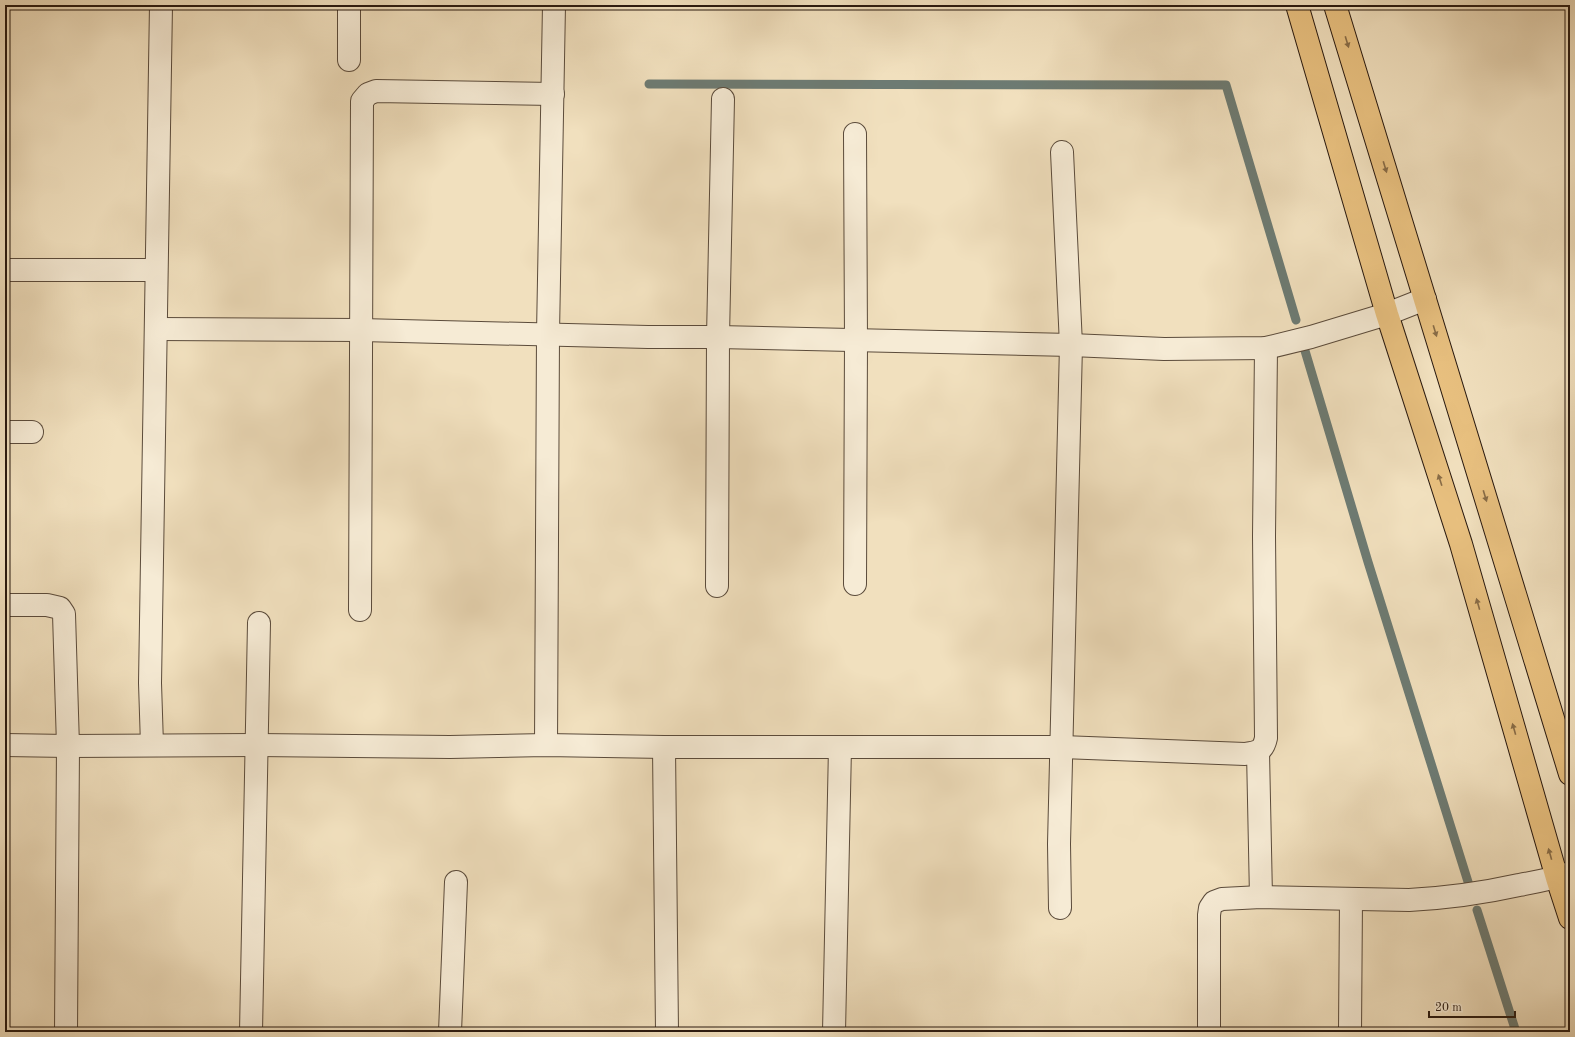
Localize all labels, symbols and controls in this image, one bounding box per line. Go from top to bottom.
one-way arrow [1344,37,1350,49]
one-way arrow [1382,161,1388,173]
one-way arrow [1432,325,1438,337]
one-way arrow [1437,473,1443,485]
one-way arrow [1482,490,1488,502]
one-way arrow [1475,598,1481,610]
one-way arrow [1511,723,1517,735]
one-way arrow [1547,847,1553,859]
scale bar [1429,993,1515,1019]
text: 20 m [1435,1002,1462,1014]

